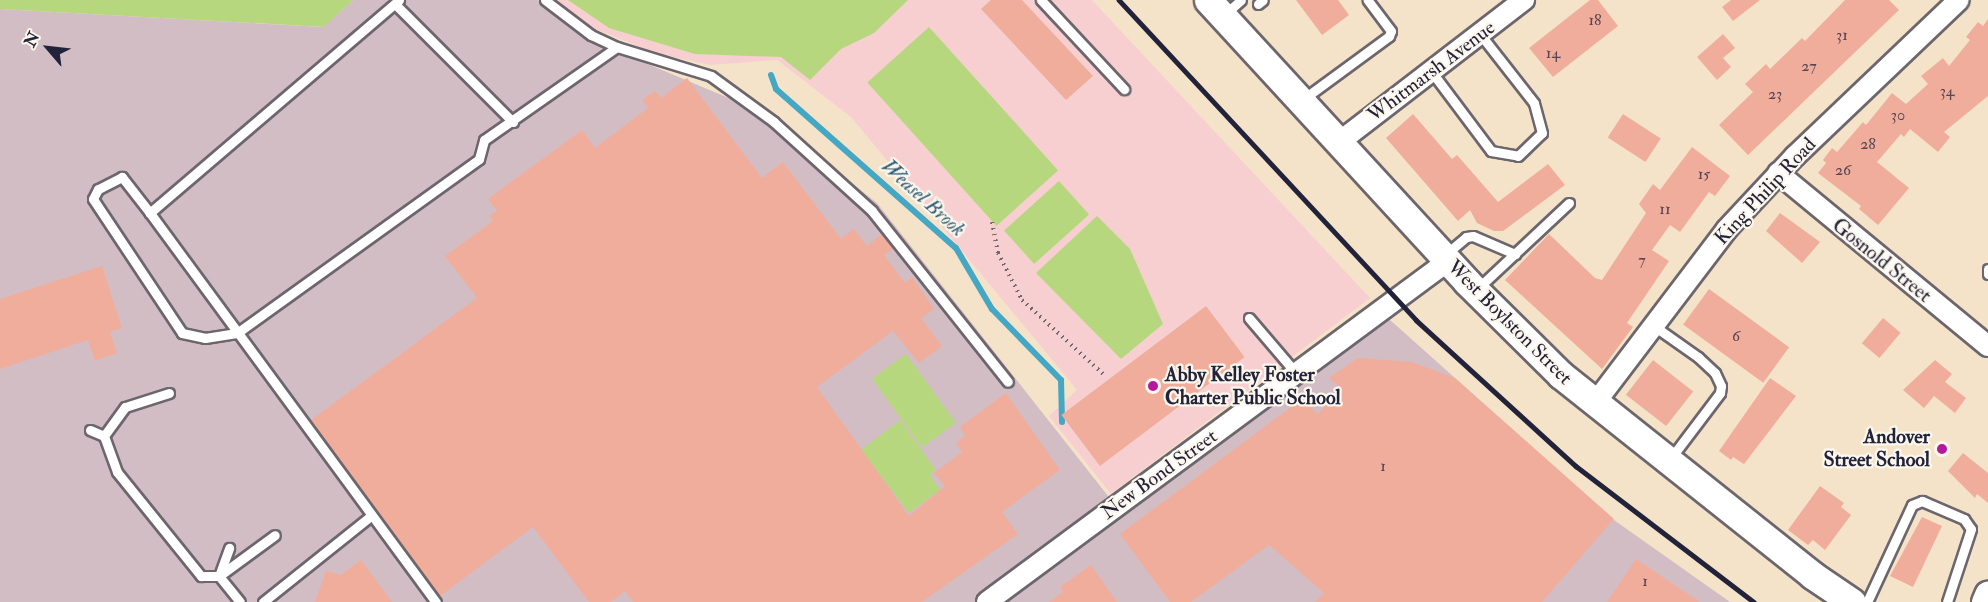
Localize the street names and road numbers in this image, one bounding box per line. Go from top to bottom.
street label: Whitmarsh Avenue [1363,15,1499,127]
street label: King Philip Road [1709,132,1821,250]
street label: Gosnold Street [1828,213,1936,307]
street label: West Boylston Street [1443,255,1577,389]
street label: New Bond Street [1096,424,1222,524]

